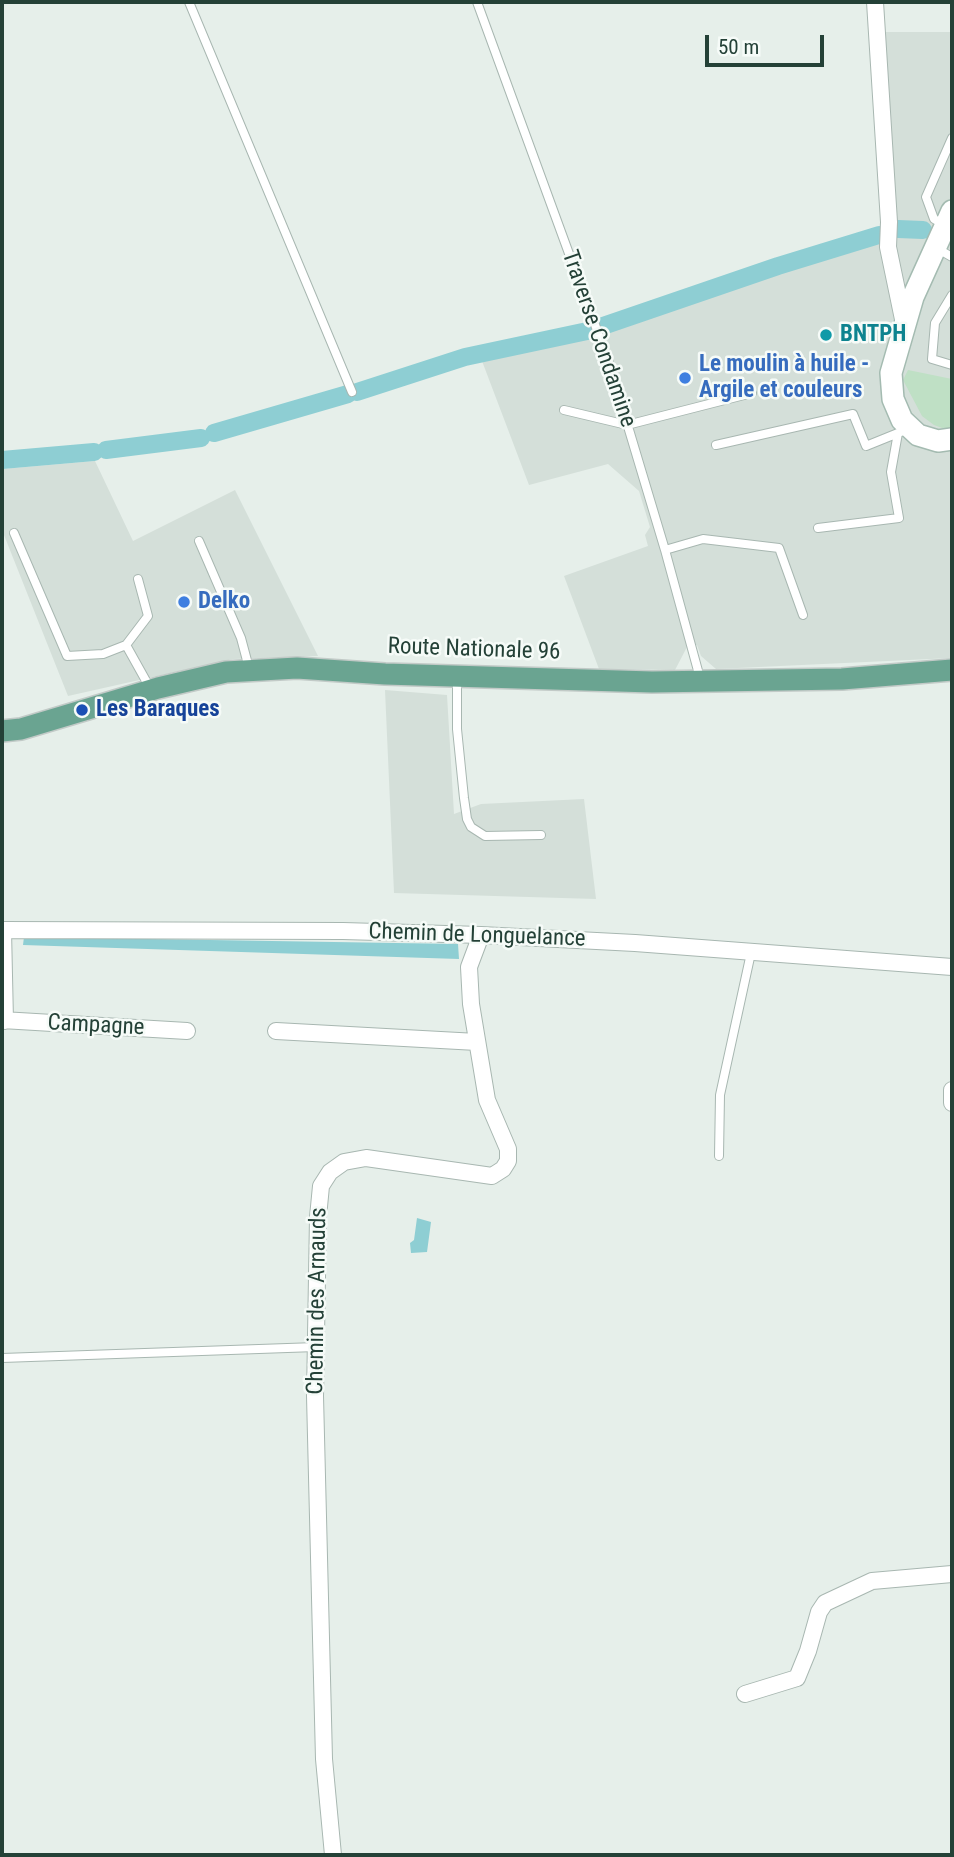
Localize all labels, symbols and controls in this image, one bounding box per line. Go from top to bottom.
scale bar [709,21,828,65]
text: 50 m [718,35,759,59]
street label: Traverse Condamine [555,247,641,431]
place label: BNTPH [840,321,906,349]
marker: BNTPH [818,327,834,343]
place label: Le moulin à huile - Argile et couleurs [699,351,869,405]
marker: Le moulin à huile - Argile et couleurs [677,370,693,386]
place label: Delko [198,588,250,616]
marker: Delko [176,594,192,610]
street label: Route Nationale 96 [387,633,561,667]
place label: Les Baraques [96,696,220,724]
marker: Les Baraques [74,702,90,718]
street label: Chemin de Longuelance [368,918,586,954]
street label: Campagne [47,1010,145,1042]
street label: Chemin des Arnauds [303,1207,333,1395]

